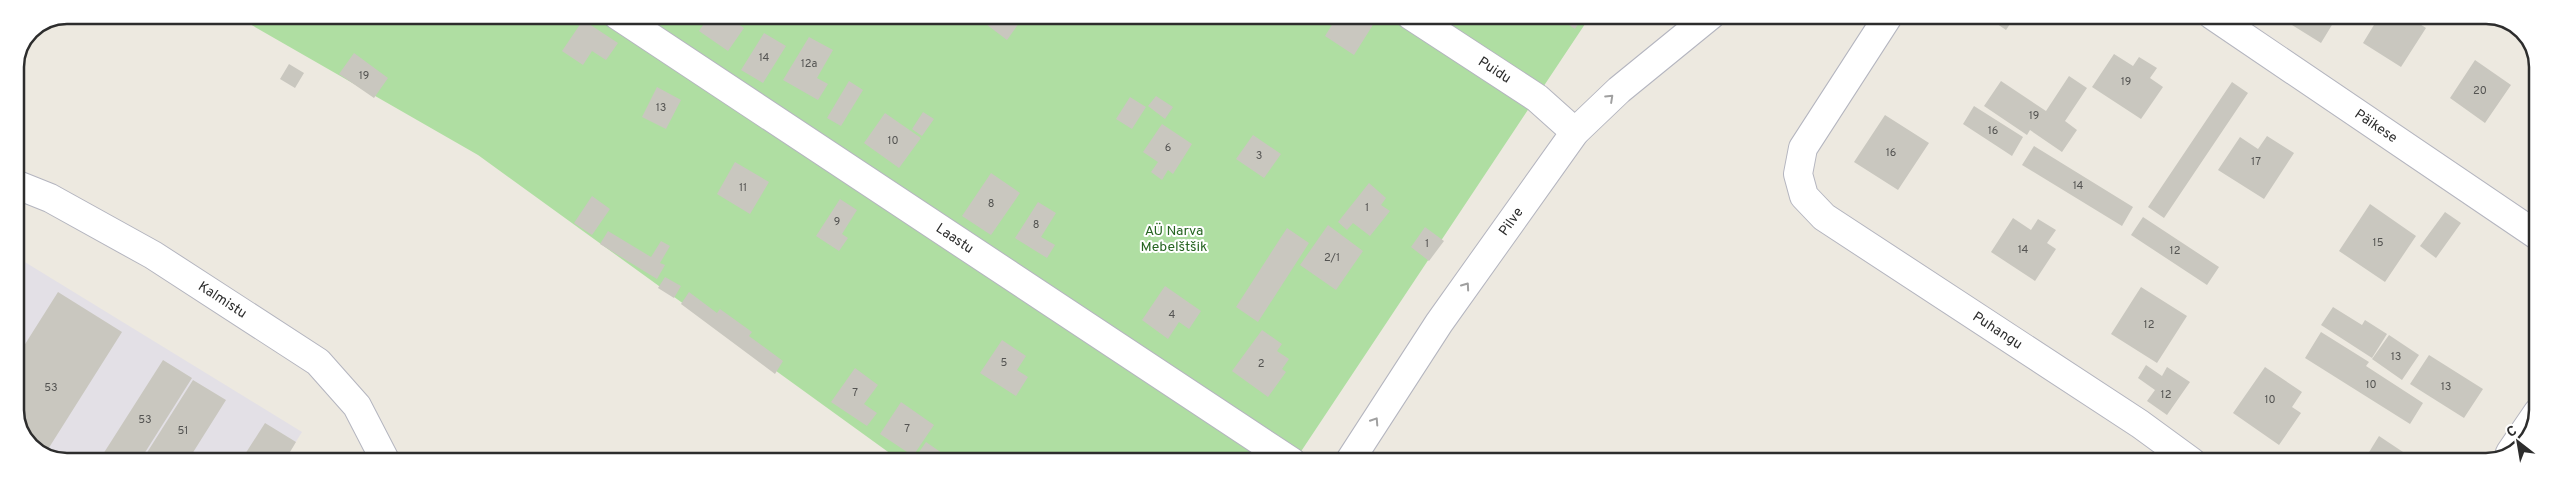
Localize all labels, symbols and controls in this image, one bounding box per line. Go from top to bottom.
house number: 14 [759,51,770,65]
street label: Puidu [1475,53,1514,87]
house number: 12a [801,57,818,71]
house number: 19 [359,69,369,83]
house number: 19 [2121,75,2131,89]
house number: 20 [2473,84,2487,98]
one-way arrow [1605,95,1614,104]
house number: 13 [656,101,666,115]
street label: Päikese [2351,106,2401,147]
house number: 19 [2029,109,2039,123]
house number: 16 [1988,124,1998,138]
house number: 10 [887,134,899,148]
house number: 6 [1165,141,1171,155]
house number: 16 [1886,146,1896,160]
house number: 3 [1256,149,1262,163]
house number: 17 [2251,155,2261,169]
house number: 14 [2073,179,2084,193]
house number: 11 [739,181,747,195]
house number: 8 [988,197,994,211]
house number: 1 [1365,201,1369,215]
street label: Pilve [1495,204,1527,239]
house number: 9 [834,215,840,229]
house number: 8 [1033,218,1039,232]
street label: Laastu [933,220,977,257]
park label: AÜ Narva Mebelštšik [1141,222,1207,256]
house number: 15 [2373,236,2384,250]
house number: 1 [1425,237,1429,251]
house number: 14 [2018,243,2029,257]
house number: 12 [2170,244,2180,258]
house number: 2/1 [1324,251,1340,265]
street label: Kalmistu [195,278,250,322]
one-way arrow [1459,282,1469,291]
house number: 4 [1169,308,1176,322]
street label: Puhangu [1969,308,2025,353]
house number: 12 [2144,318,2154,332]
house number: 13 [2391,350,2401,364]
house number: 5 [1001,356,1008,370]
house number: 2 [1258,357,1264,371]
house number: 10 [2365,378,2377,392]
house number: 13 [2441,380,2451,394]
house number: 53 [44,381,58,395]
house number: 7 [852,386,858,400]
house number: 12 [2161,388,2171,402]
house number: 10 [2264,393,2276,407]
house number: 53 [138,413,152,427]
one-way arrow [1369,417,1378,426]
north arrow [2493,417,2543,467]
house number: 7 [904,422,910,436]
text: С [2504,423,2520,442]
house number: 51 [178,424,188,438]

